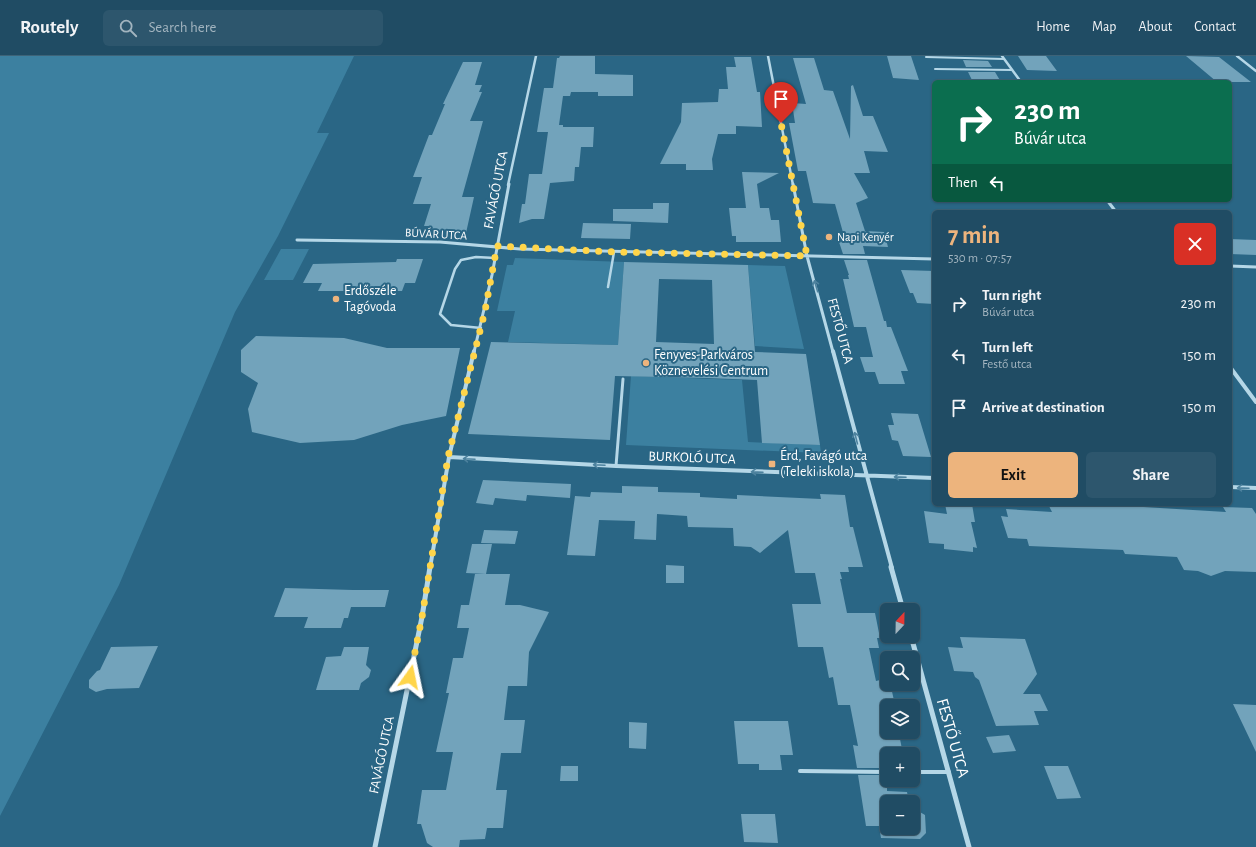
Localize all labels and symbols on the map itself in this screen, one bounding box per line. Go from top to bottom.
pin [764,82,798,123]
street label: FAVÁGÓ UTCA [479,149,510,230]
street label: BÚVÁR UTCA [405,225,467,242]
place label: Napi Kenyér [837,231,894,244]
marker: Napi Kenyér [824,232,834,242]
one-way arrow [812,279,819,292]
place label: Erdőszéle Tagóvoda [344,284,397,314]
marker: Erdőszéle Tagóvoda [331,294,341,304]
street label: FESTŐ UTCA [825,296,857,365]
place label: Fenyves-Parkváros Köznevelési Centrum [654,348,768,378]
marker: Fenyves-Parkváros Köznevelési Centrum [641,358,651,368]
one-way arrow [852,432,859,445]
street label: BURKOLÓ UTCA [648,446,736,467]
place label: Érd, Favágó utca (Teleki iskola) [780,446,868,479]
one-way arrow [463,455,476,462]
marker: Érd, Favágó utca (Teleki iskola) [767,459,777,469]
one-way arrow [593,462,606,469]
one-way arrow [751,468,764,475]
one-way arrow [894,473,907,481]
one-way arrow [1237,484,1250,491]
north arrow [880,603,920,643]
position arrow [389,656,431,698]
street label: FESTŐ UTCA [934,696,973,780]
street label: FAVÁGÓ UTCA [364,714,397,795]

